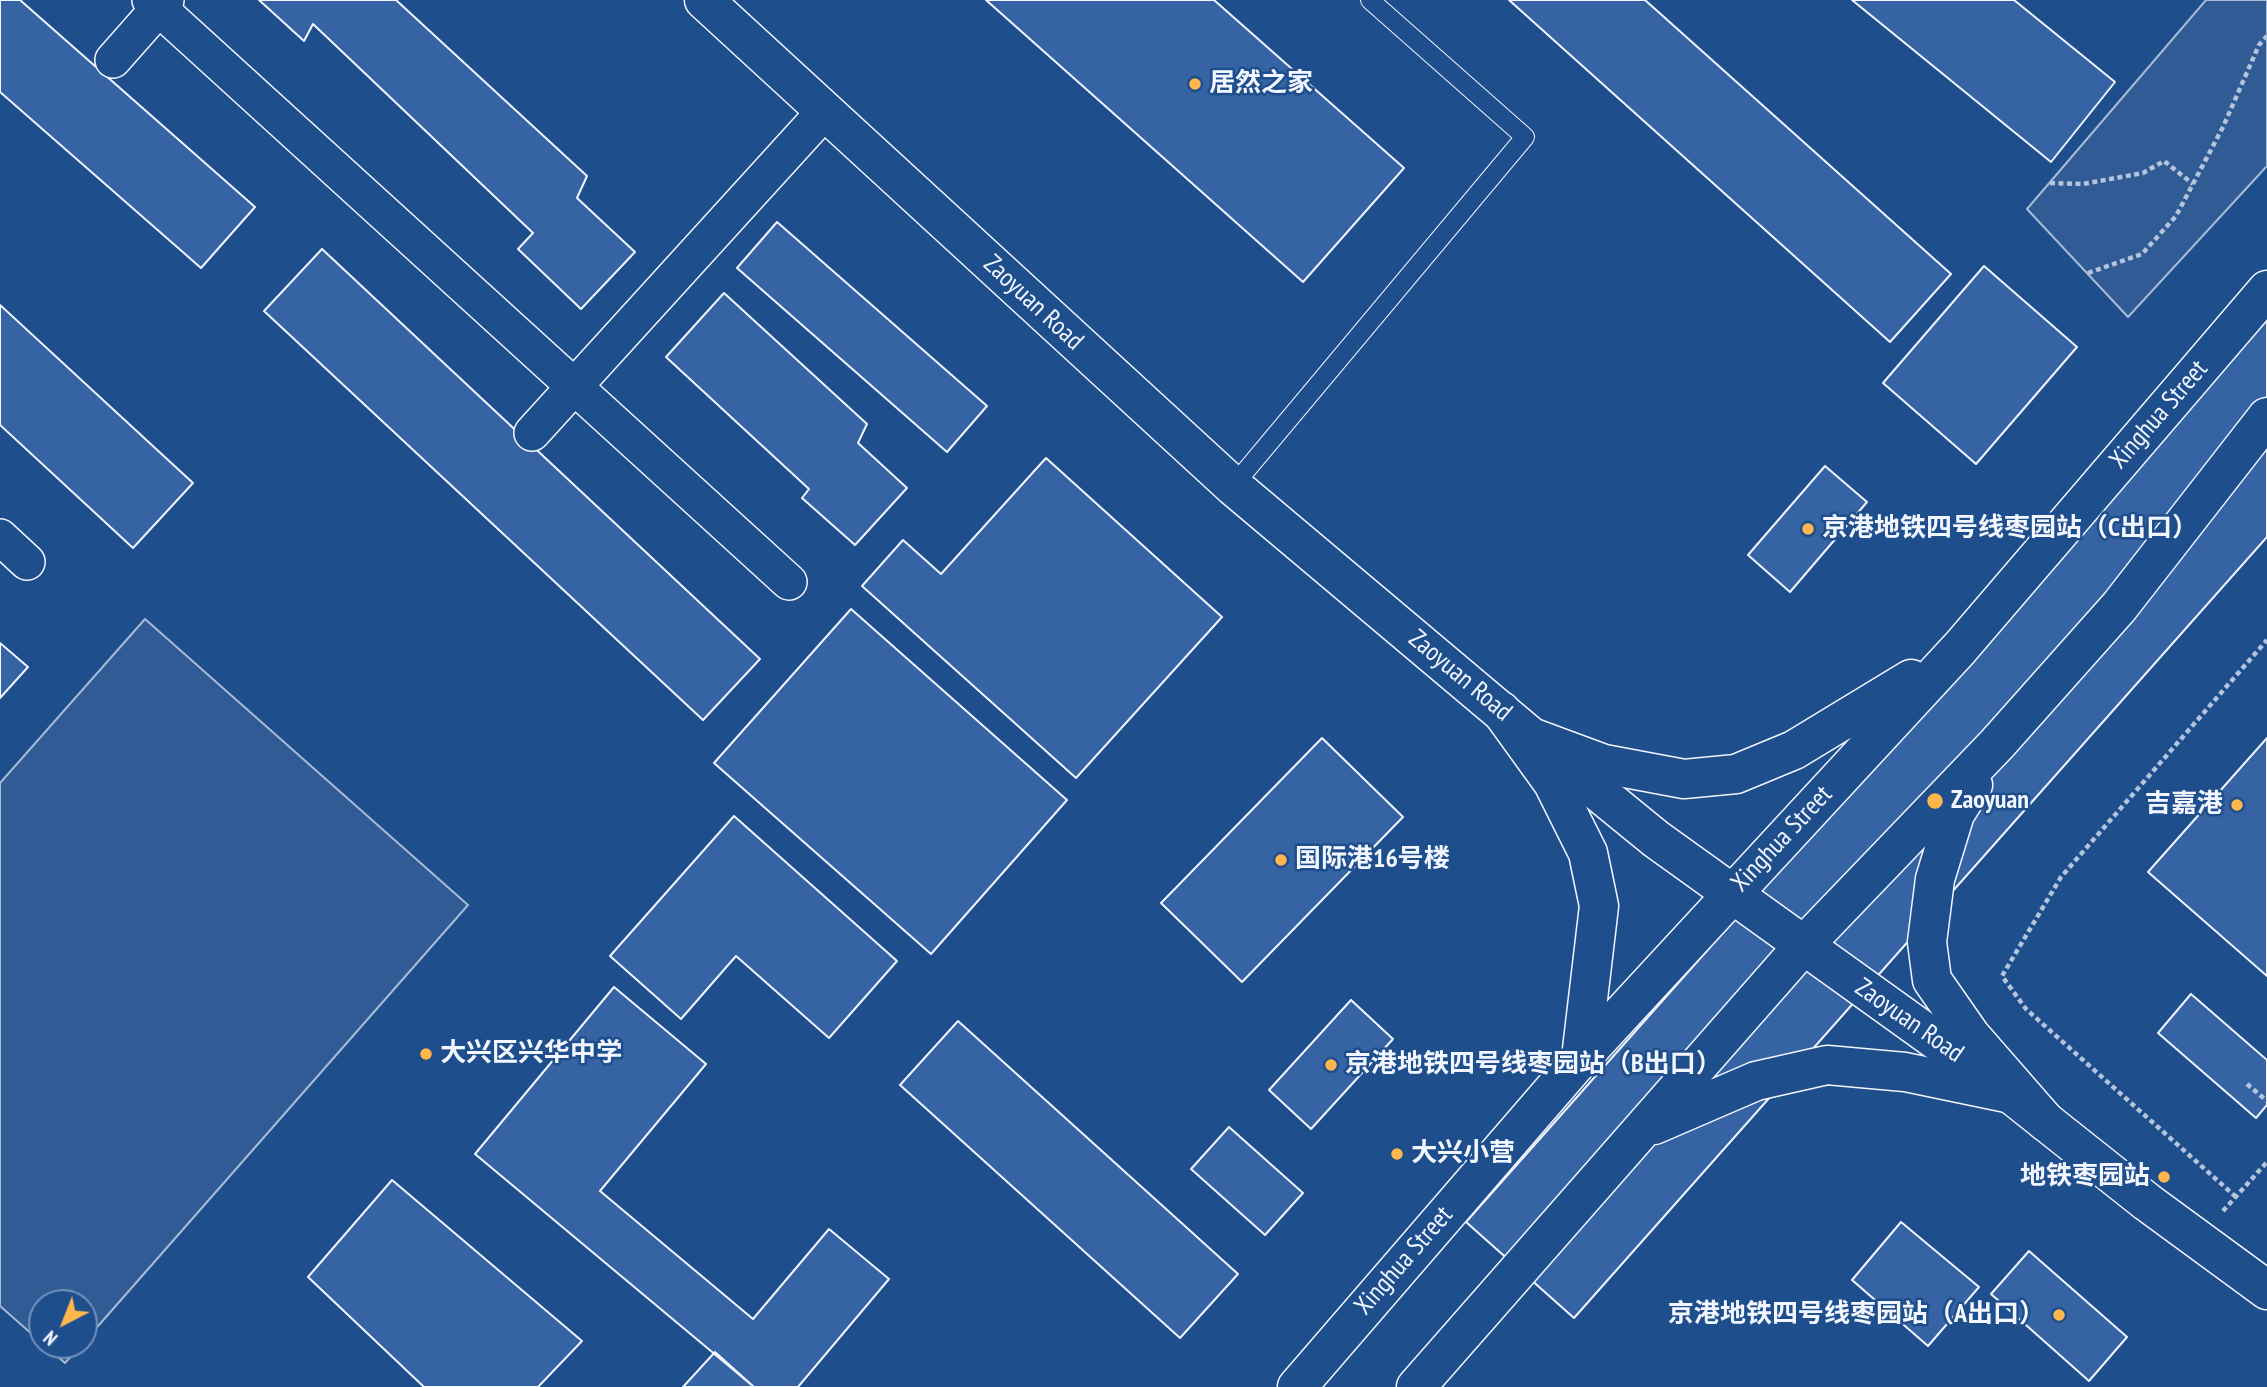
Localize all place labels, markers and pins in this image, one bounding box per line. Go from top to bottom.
place label: 居然之家 [1209,68,1313,100]
marker: 居然之家 [1187,76,1203,92]
place label: 京港地铁四号线枣园站（C出口） [1822,513,2198,545]
marker: 京港地铁四号线枣园站（C出口） [1800,521,1816,537]
place label: Zaoyuan [1951,785,2029,817]
place label: 吉嘉港 [2145,789,2223,821]
marker: Zaoyuan [1925,791,1945,811]
marker: 吉嘉港 [2229,797,2245,813]
place label: 国际港16号楼 [1295,844,1450,876]
marker: 国际港16号楼 [1273,852,1289,868]
place label: 大兴区兴华中学 [440,1038,622,1070]
marker: 大兴区兴华中学 [418,1046,434,1062]
place label: 京港地铁四号线枣园站（B出口） [1345,1049,1722,1081]
marker: 京港地铁四号线枣园站（B出口） [1323,1057,1339,1073]
place label: 大兴小营 [1411,1138,1515,1170]
marker: 大兴小营 [1389,1146,1405,1162]
place label: 地铁枣园站 [2020,1161,2150,1193]
marker: 地铁枣园站 [2156,1169,2172,1185]
place label: 京港地铁四号线枣园站（A出口） [1668,1299,2045,1331]
marker: 京港地铁四号线枣园站（A出口） [2051,1307,2067,1323]

